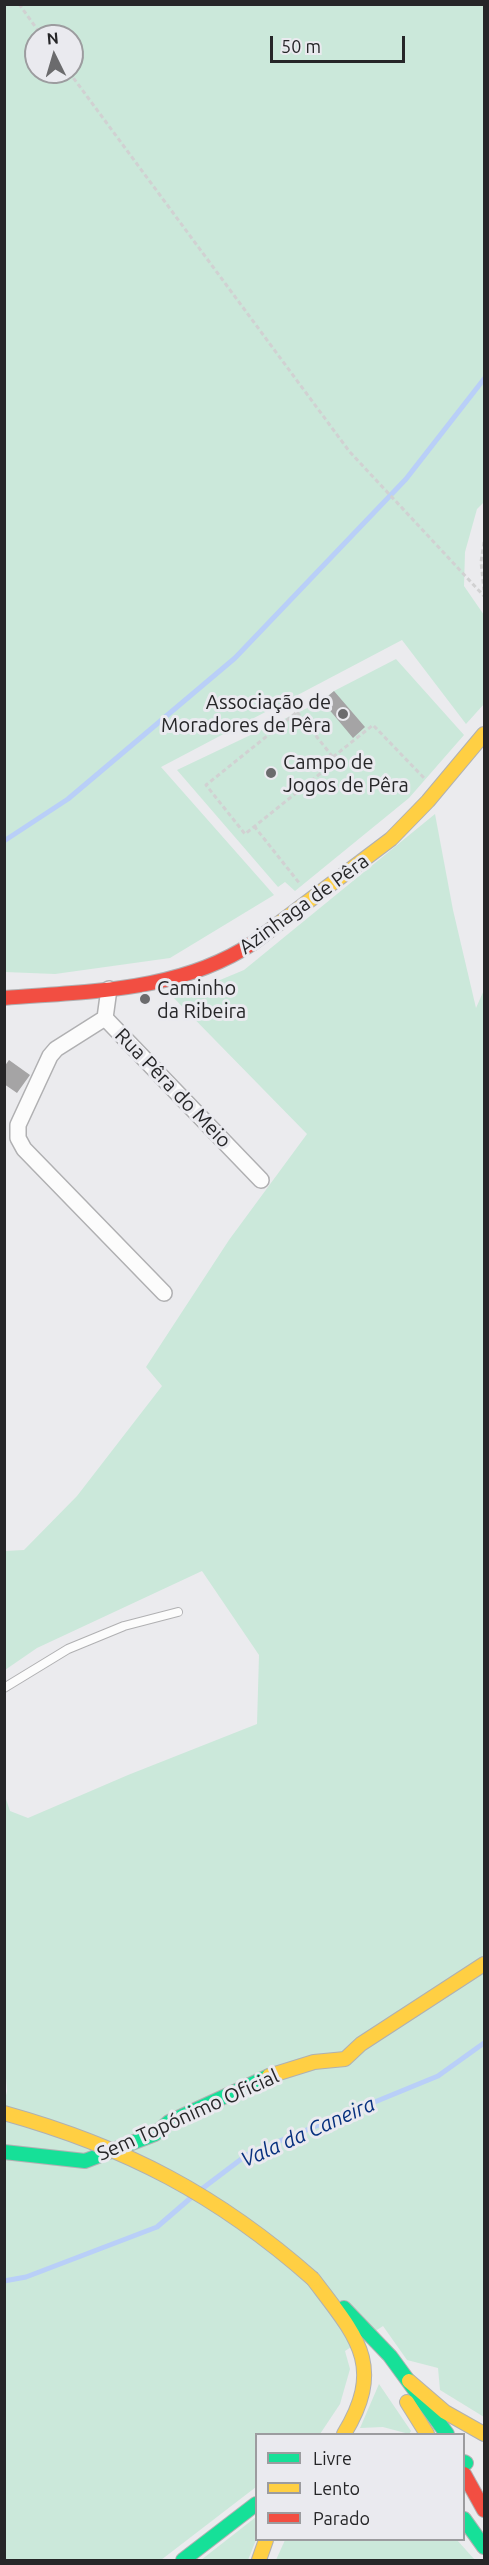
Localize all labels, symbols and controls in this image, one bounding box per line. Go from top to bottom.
north arrow [24,24,84,84]
scale bar [273,24,408,62]
text: N [46,29,59,48]
text: 50 m [281,36,321,56]
place label: Associação de Moradores de Pêra [161,690,331,737]
marker: Associação de Moradores de Pêra [336,707,350,721]
place label: Campo de Jogos de Pêra [283,750,409,797]
marker: Campo de Jogos de Pêra [264,766,278,780]
street label: Azinhaga de Pêra [234,849,374,959]
place label: Caminho da Ribeira [157,976,246,1023]
marker: Caminho da Ribeira [138,992,152,1006]
street label: Rua Pêra do Meio [110,1023,236,1153]
street label: Sem Topónimo Oficial [94,2064,282,2166]
water label: Vala da Caneira [237,2091,379,2173]
legend [255,2433,465,2541]
text: Livre [313,2448,352,2468]
text: Lento [313,2478,360,2498]
text: Parado [313,2508,370,2528]

